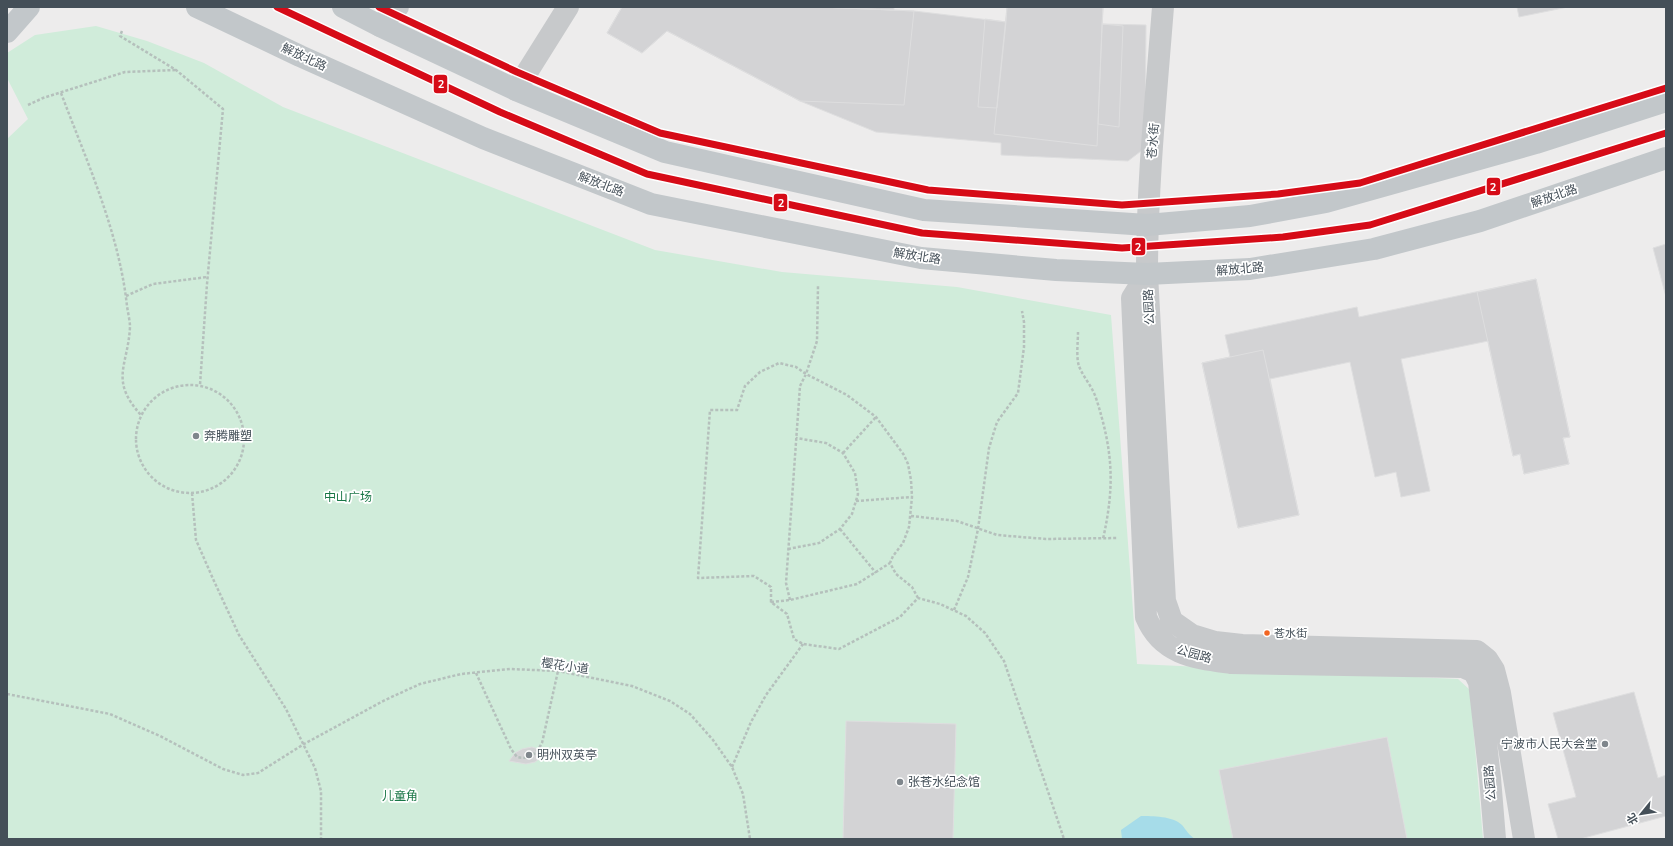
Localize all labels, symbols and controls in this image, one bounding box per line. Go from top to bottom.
street label: 解放北路 [279,40,329,74]
line badge: 2 [433,74,448,94]
text: 2 [438,77,445,92]
street label: 苍水街 [1143,122,1163,160]
street label: 解放北路 [576,168,626,200]
line badge: 2 [1486,177,1501,196]
text: 2 [1490,180,1497,195]
street label: 解放北路 [1529,181,1579,211]
line badge: 2 [773,193,788,212]
text: 2 [778,196,785,211]
line badge: 2 [1131,237,1146,256]
text: 2 [1135,240,1142,255]
street label: 解放北路 [892,244,942,268]
street label: 解放北路 [1215,259,1265,279]
street label: 公园路 [1140,289,1158,325]
place label: 奔腾雕塑 [204,428,252,444]
marker: 奔腾雕塑 [191,431,201,441]
park label: 中山广场 [324,489,372,505]
place label: 苍水街 [1274,626,1307,641]
marker: 苍水街 [1262,628,1272,638]
street label: 公园路 [1174,641,1214,667]
street label: 樱花小道 [540,655,590,677]
place label: 宁波市人民大会堂 [1501,736,1597,752]
marker: 宁波市人民大会堂 [1600,739,1610,749]
place label: 明州双英亭 [537,747,597,763]
marker: 明州双英亭 [524,750,534,760]
street label: 公园路 [1480,764,1500,802]
place label: 张苍水纪念馆 [908,774,980,790]
marker: 张苍水纪念馆 [895,777,905,787]
park label: 儿童角 [382,788,418,804]
north arrow [1621,794,1661,834]
text: 北 [1624,810,1642,827]

